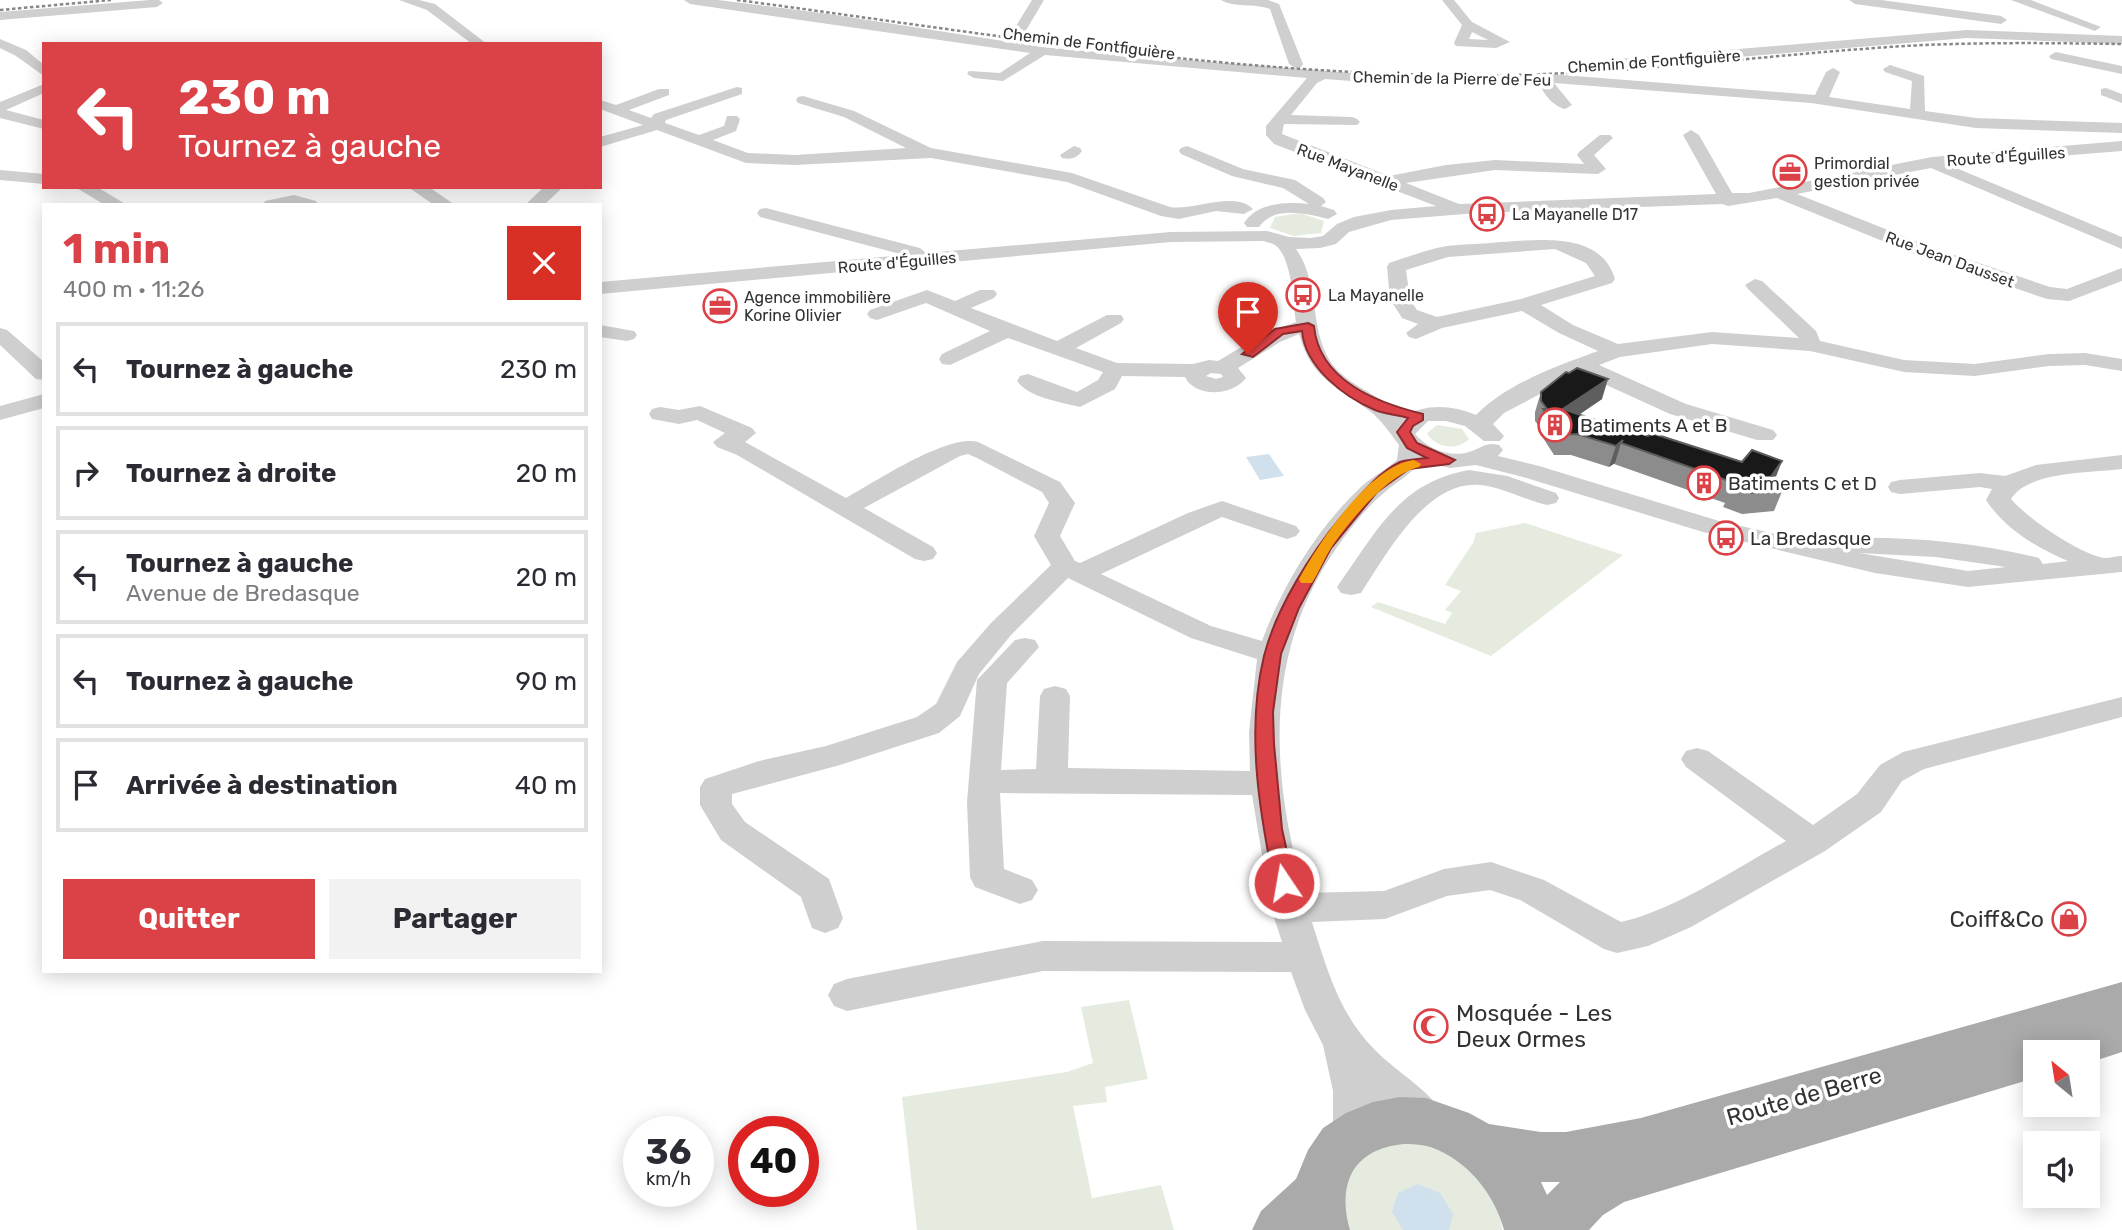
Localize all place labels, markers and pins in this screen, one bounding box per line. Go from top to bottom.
office icon: Primordial gestion privée [1771,153,1809,191]
place label: Primordial gestion privée [1814,154,1920,191]
bus stop icon: La Mayanelle D17 [1468,195,1506,233]
place label: La Mayanelle D17 [1512,205,1638,224]
bus stop icon: La Mayanelle [1284,276,1322,314]
pin [1218,282,1278,354]
place label: La Mayanelle [1328,286,1424,305]
office icon: Agence immobilière Korine Olivier [701,287,739,325]
place label: Agence immobilière Korine Olivier [744,288,891,325]
building icon: Batiments A et B [1536,406,1574,444]
place label: Batiments A et B [1580,414,1728,437]
building icon: Batiments C et D [1685,464,1723,502]
place label: Batiments C et D [1728,472,1877,495]
bus stop icon: La Bredasque [1707,519,1745,557]
place label: La Bredasque [1750,527,1871,550]
shop icon: Coiff&Co [2050,900,2088,938]
place label: Coiff&Co [1950,905,2044,933]
place label: Mosquée - Les Deux Ormes [1456,999,1612,1053]
mosque icon: Mosquée - Les Deux Ormes [1412,1007,1450,1045]

